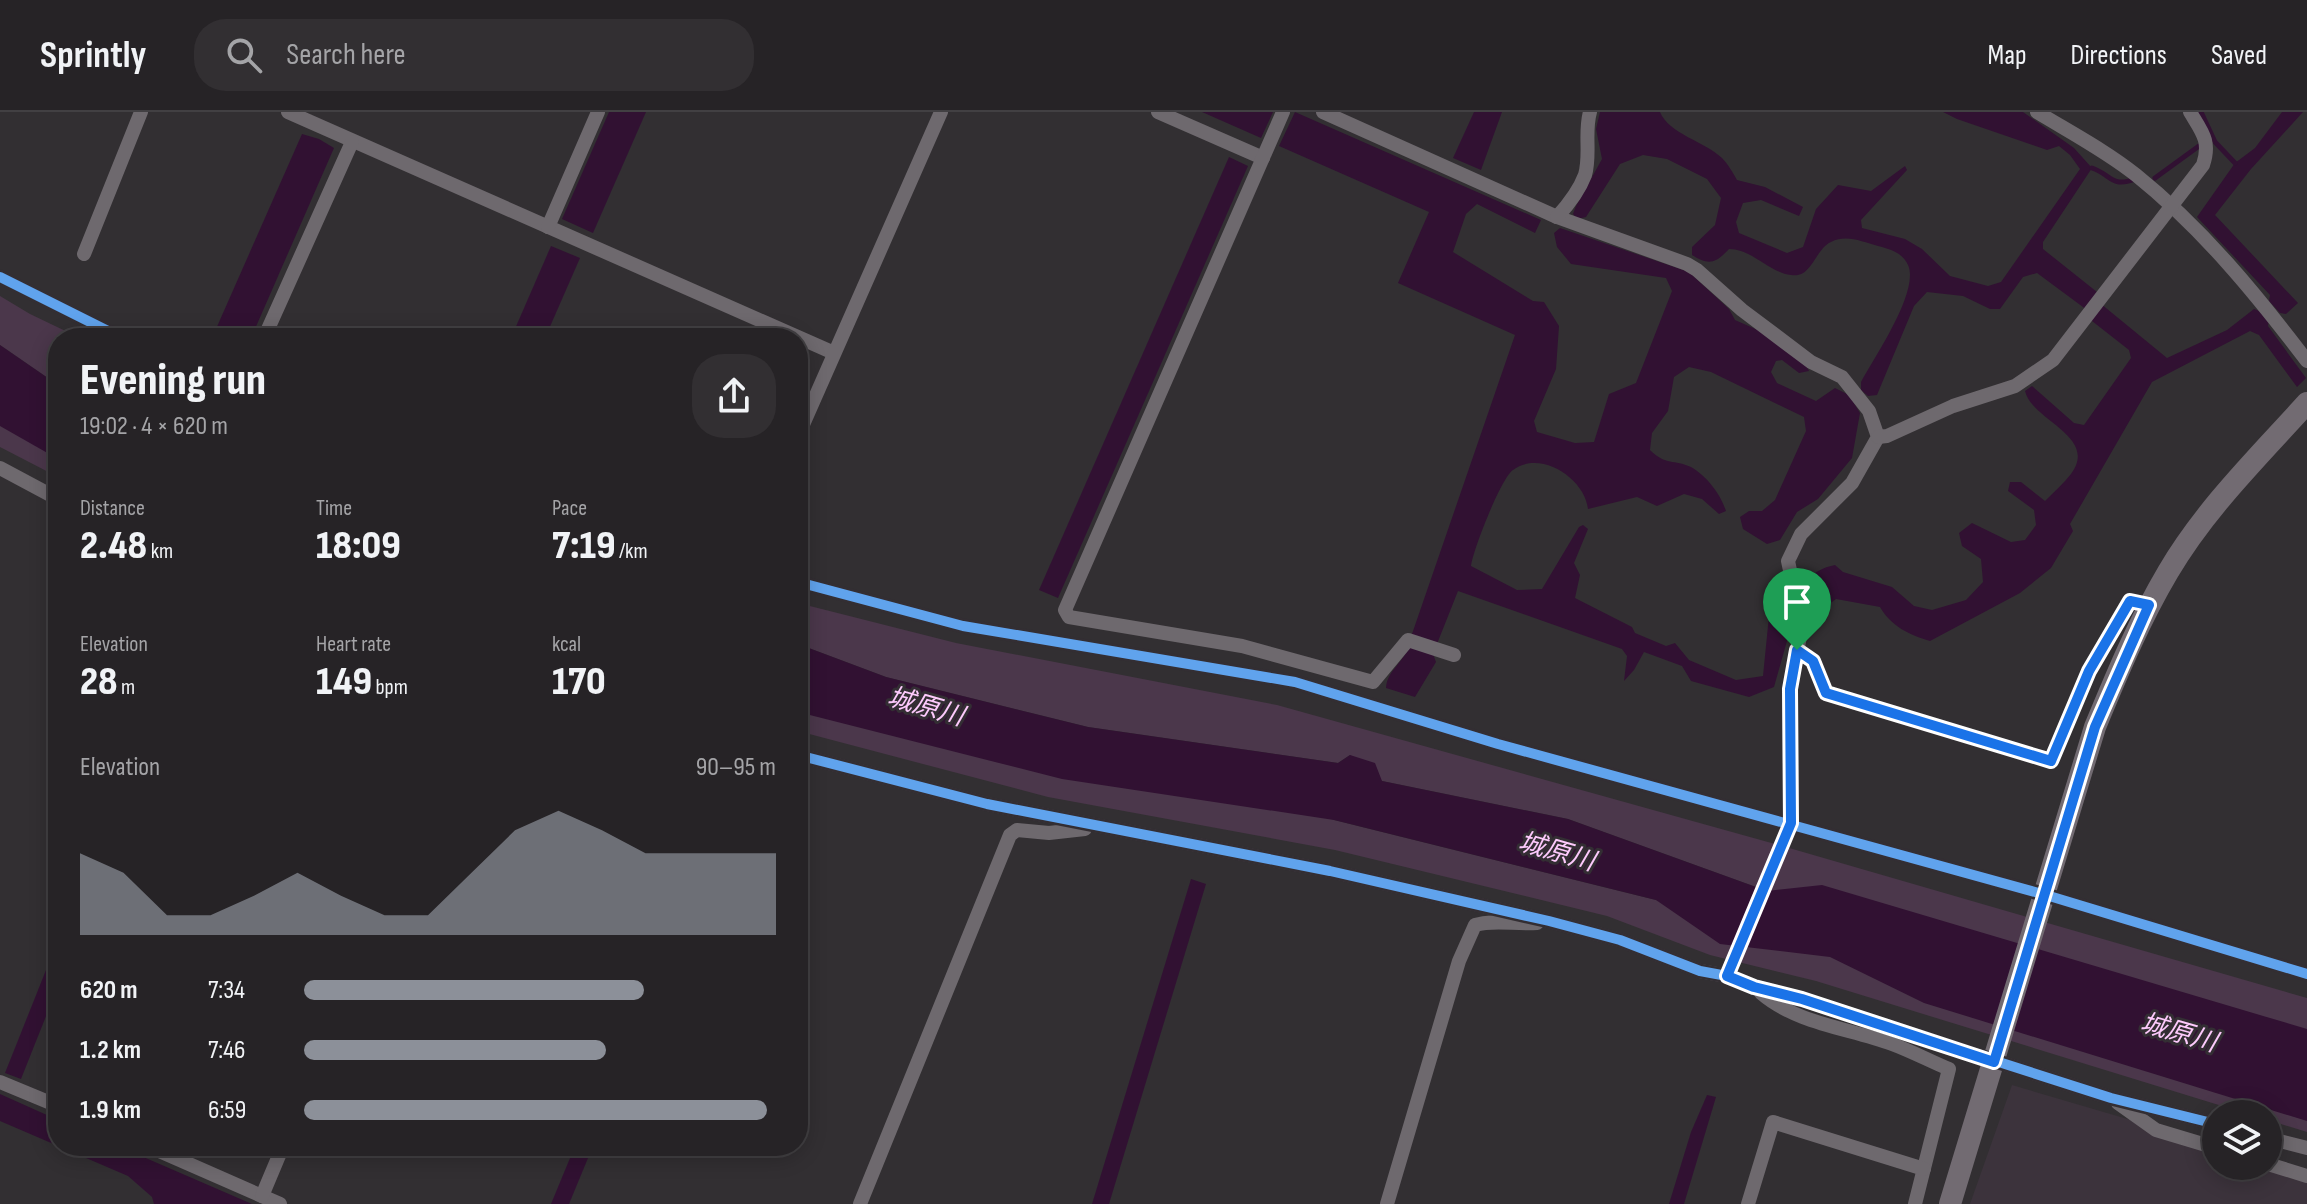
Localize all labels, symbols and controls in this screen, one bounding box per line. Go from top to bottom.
search box [194,19,754,91]
text: Sprintly [40,33,146,78]
icon: search [222,33,266,77]
text: Search here [286,37,406,73]
text: Map [1988,39,2027,72]
text: Directions [2071,39,2167,72]
text: Saved [2211,39,2267,72]
text: Evening run [80,354,266,407]
button: share [692,354,776,438]
text: 19:02 · 4 × 620 m [80,411,228,442]
text: Distance [80,495,145,522]
text: Time [316,495,352,522]
text: Pace [552,495,587,522]
text: 2.48 [80,522,147,570]
text: 18:09 [316,522,401,570]
text: 7:19 [552,522,615,570]
text: km [147,538,173,565]
text: /km [615,538,648,565]
pin [1763,568,1831,650]
icon: arrive [1775,580,1819,624]
text: Elevation [80,631,148,658]
text: Heart rate [316,631,391,658]
text: kcal [552,631,581,658]
text: 28 [80,658,117,706]
text: 149 [316,658,372,706]
text: 170 [552,658,606,706]
text: m [117,674,135,701]
text: bpm [372,674,408,701]
water label: 城原川 [884,682,970,734]
text: Elevation [80,752,160,783]
text: 90–95 m [696,752,776,783]
water label: 城原川 [1515,827,1601,879]
text: 620 m [80,975,137,1006]
text: 7:34 [208,975,245,1006]
water label: 城原川 [2137,1008,2223,1060]
text: 1.2 km [80,1035,141,1066]
text: 7:46 [208,1035,245,1066]
text: 1.9 km [80,1095,141,1126]
text: 6:59 [208,1095,246,1126]
map controls [2202,1100,2282,1180]
button: layers [2202,1100,2282,1180]

